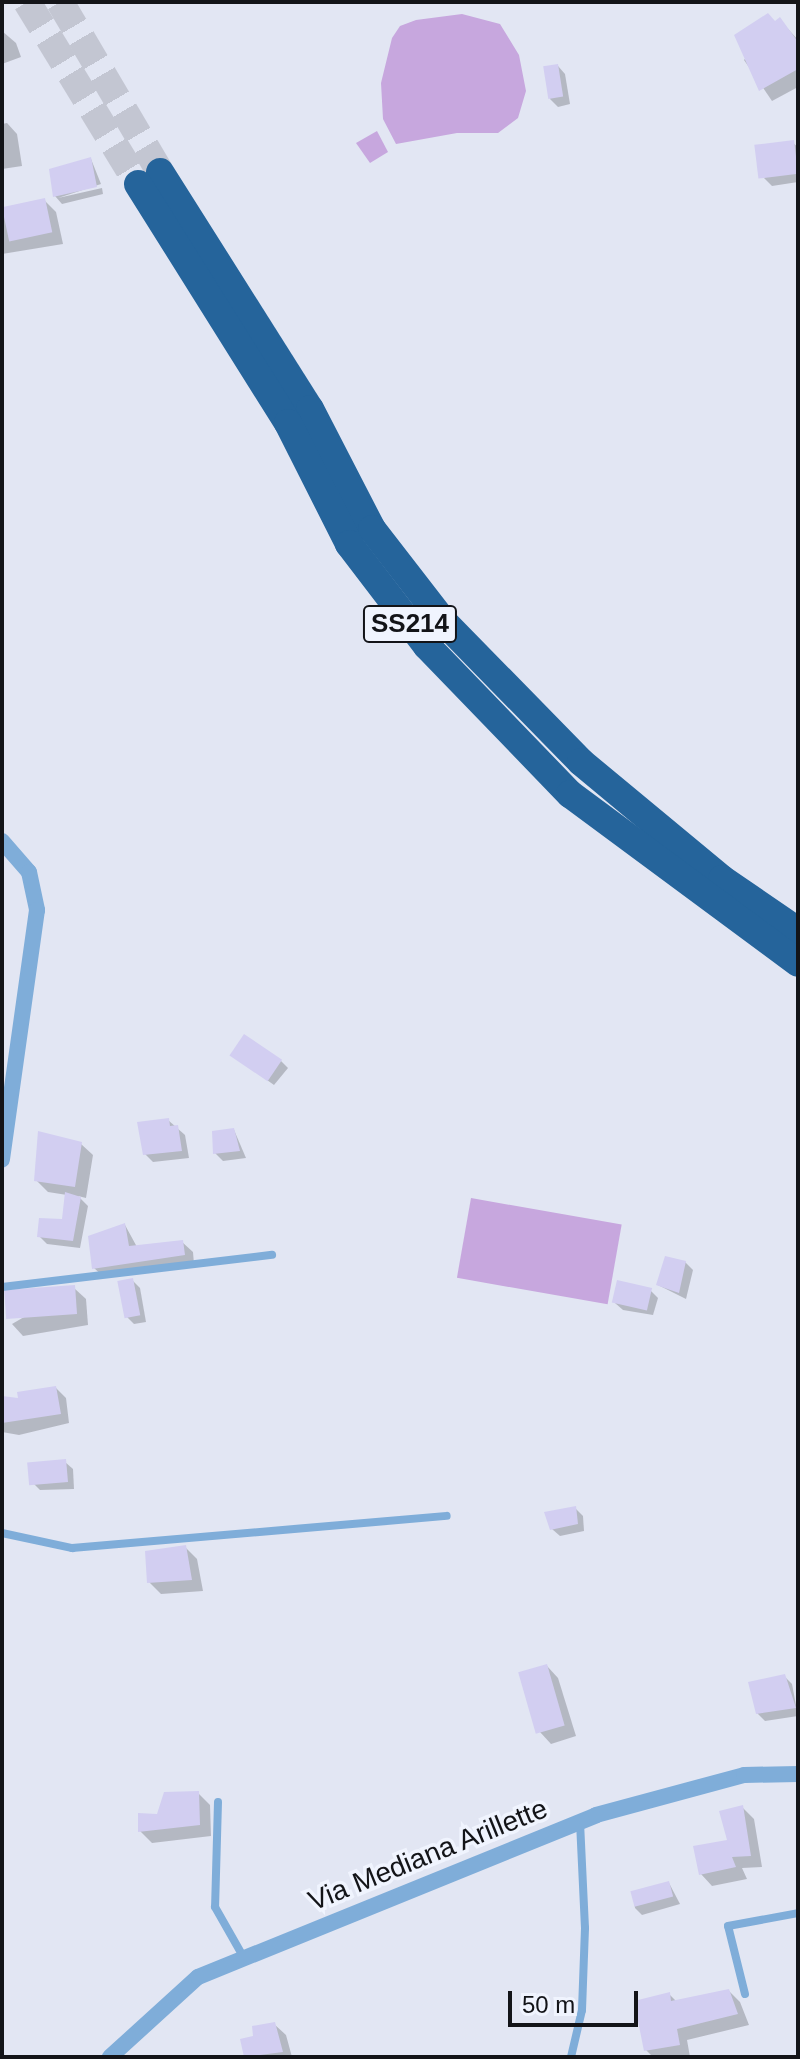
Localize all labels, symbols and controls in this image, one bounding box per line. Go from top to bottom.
road number: SS214 [362,602,458,646]
street label: Via Mediana Arillette [303,1791,553,1919]
scale bar [512,1975,642,2025]
text: 50 m [522,1991,575,2018]

